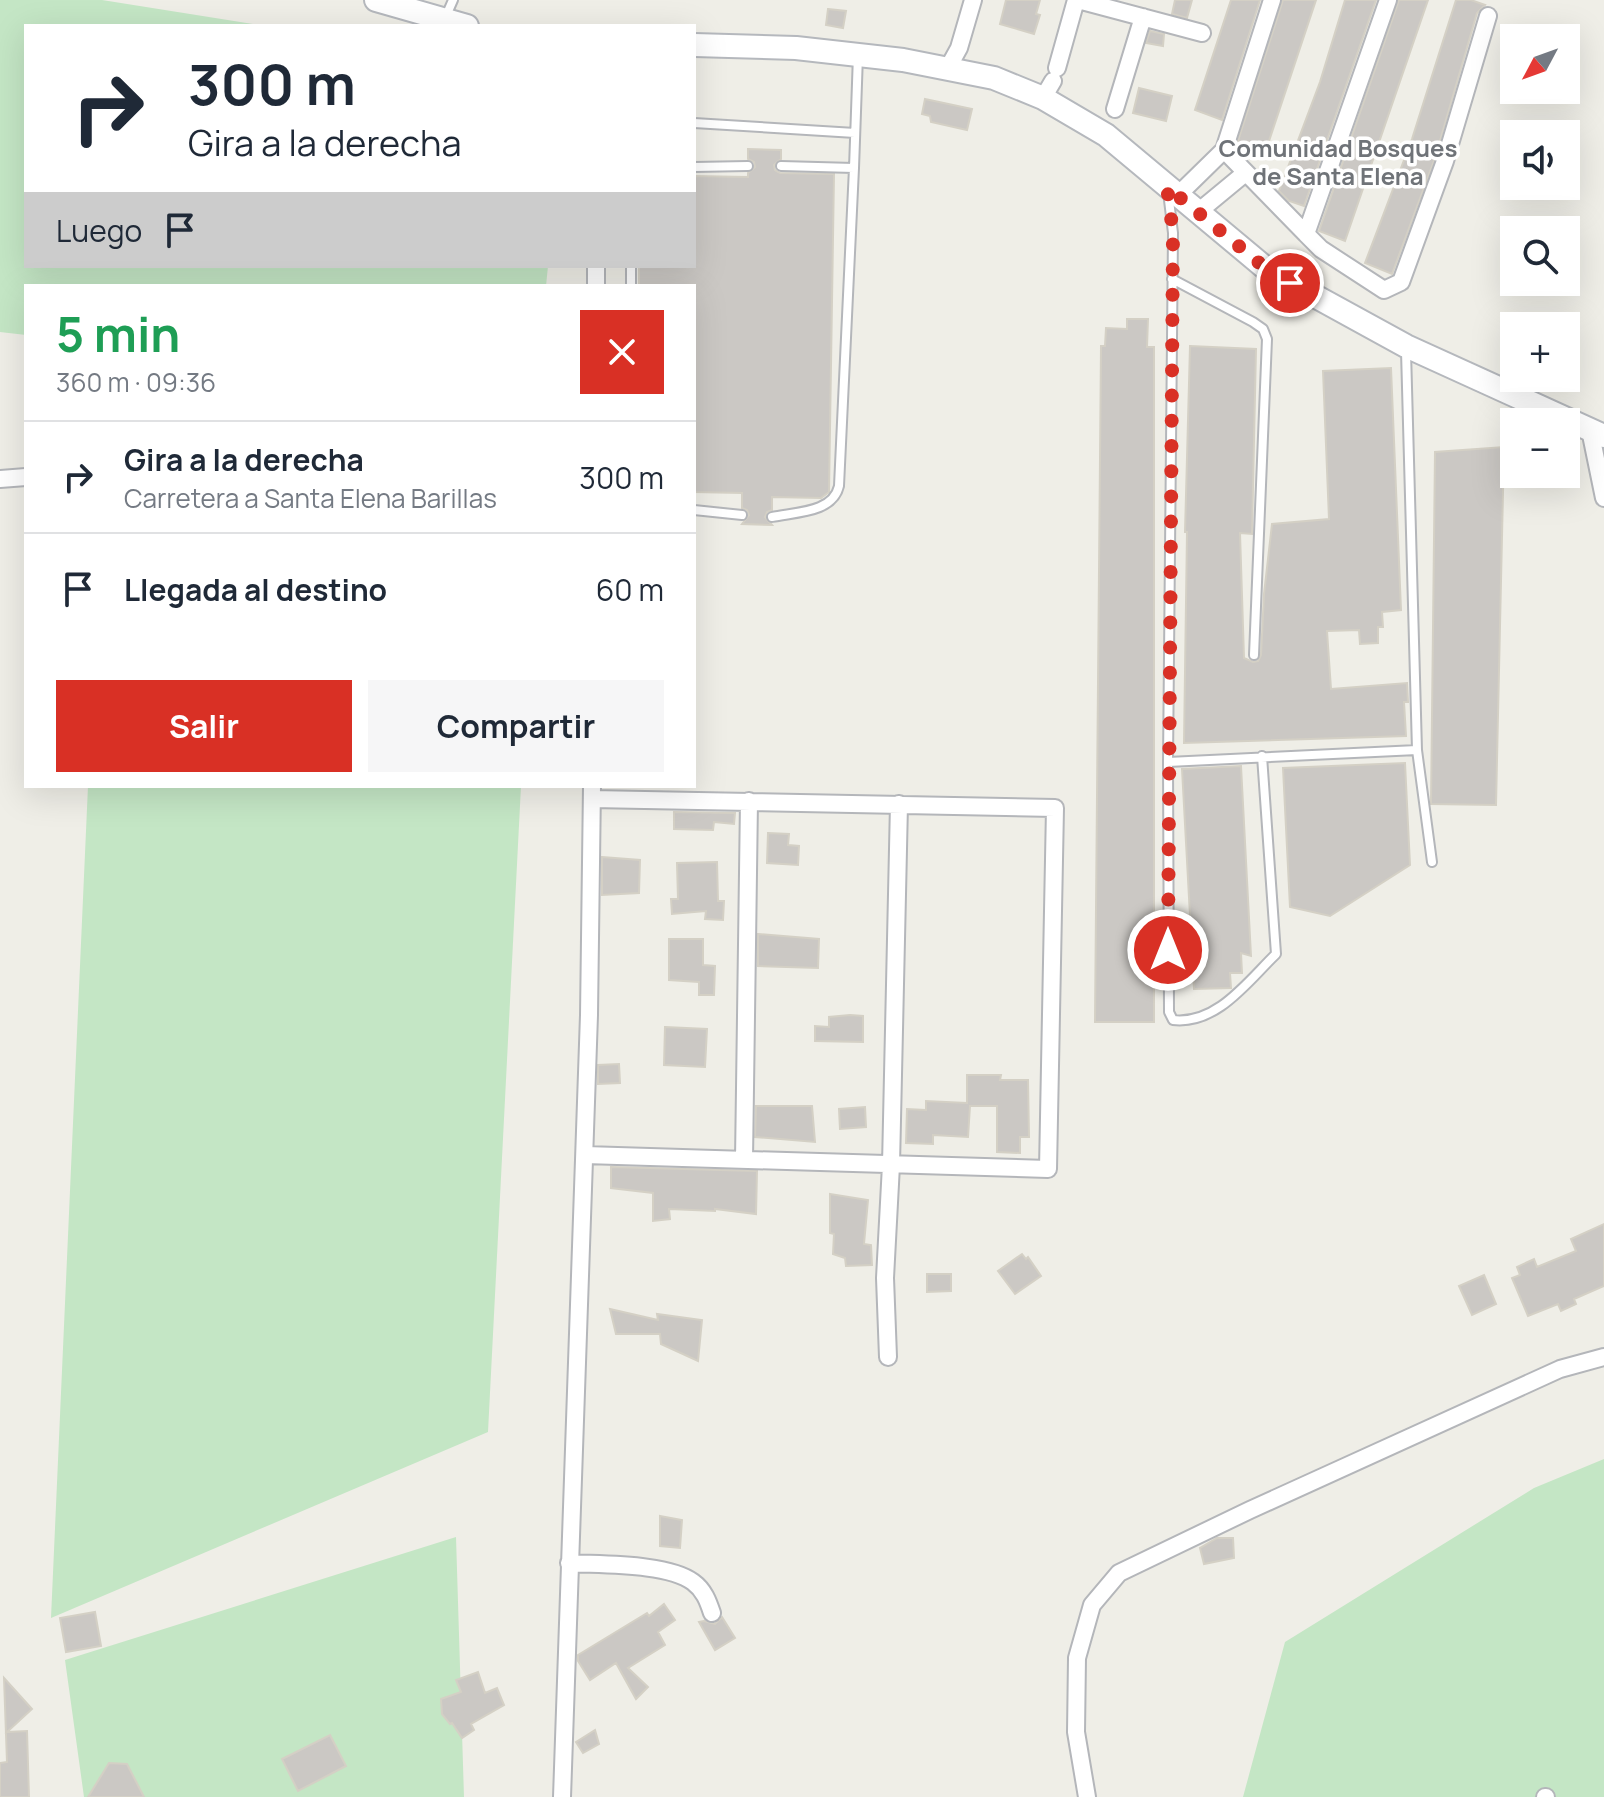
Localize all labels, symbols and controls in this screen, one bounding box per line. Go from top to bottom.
north arrow [1500,24,1580,104]
map controls [1500,24,1580,488]
text: 300 m [188,45,356,122]
icon: right [56,56,160,160]
text: Gira a la derecha [188,118,461,167]
button: sound [1500,120,1580,200]
district label: Comunidad Bosques de Santa Elena [1218,131,1458,192]
icon: arrive [158,208,202,252]
text: Luego [56,210,142,251]
button: search [1500,216,1580,296]
pin [1256,249,1324,317]
icon: arrive [1268,261,1312,305]
text: 5 min [56,301,180,366]
button: close [580,310,664,394]
button: + [1500,312,1580,392]
text: 360 m · 09:36 [56,364,216,400]
button: − [1500,408,1580,488]
text: Gira a la derecha [124,439,364,480]
icon: right [56,455,100,499]
text: 300 m [579,457,664,498]
text: Carretera a Santa Elena Barillas [124,480,497,516]
icon: arrive [56,567,100,611]
text: Llegada al destino [124,569,387,610]
text: 60 m [596,569,664,610]
button: Salir [56,680,352,772]
button: Compartir [368,680,664,772]
position arrow [1126,908,1210,992]

